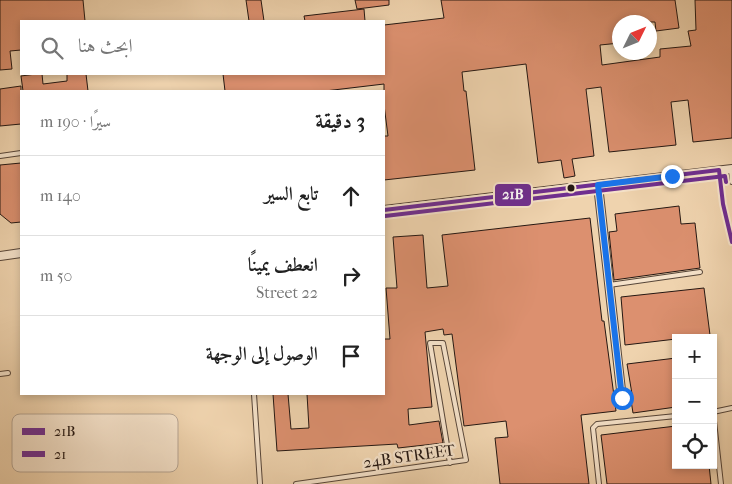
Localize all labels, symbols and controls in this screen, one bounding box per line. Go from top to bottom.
north arrow [612,15,657,60]
search box [20,20,385,75]
icon: search [38,34,66,62]
text: ابحث هنا [78,35,133,57]
text: 3 دقيقة [315,109,365,133]
text: سيرًا · 190 m [40,112,111,131]
route end [661,165,684,188]
icon: ahead [337,182,365,210]
text: تابع السير [264,183,318,205]
line badge: 21B [494,183,532,207]
unlabelled marker [566,183,576,193]
text: 140 m [40,186,81,205]
text: 21B [502,186,524,203]
text: انعطف يمينًا [248,254,318,276]
icon: right [337,262,365,290]
text: 50 m [40,266,72,285]
text: 22 Street [256,283,318,302]
map controls [672,334,717,469]
button: + [672,334,717,379]
icon: arrive [337,342,365,370]
text: الوصول إلى الوجهة [206,343,318,365]
button: − [672,379,717,424]
route start [611,387,634,410]
legend [12,414,178,472]
text: 21B [54,423,75,440]
button: locate [672,424,717,469]
street label: 24B STREET [362,440,456,472]
text: 21 [54,446,66,463]

